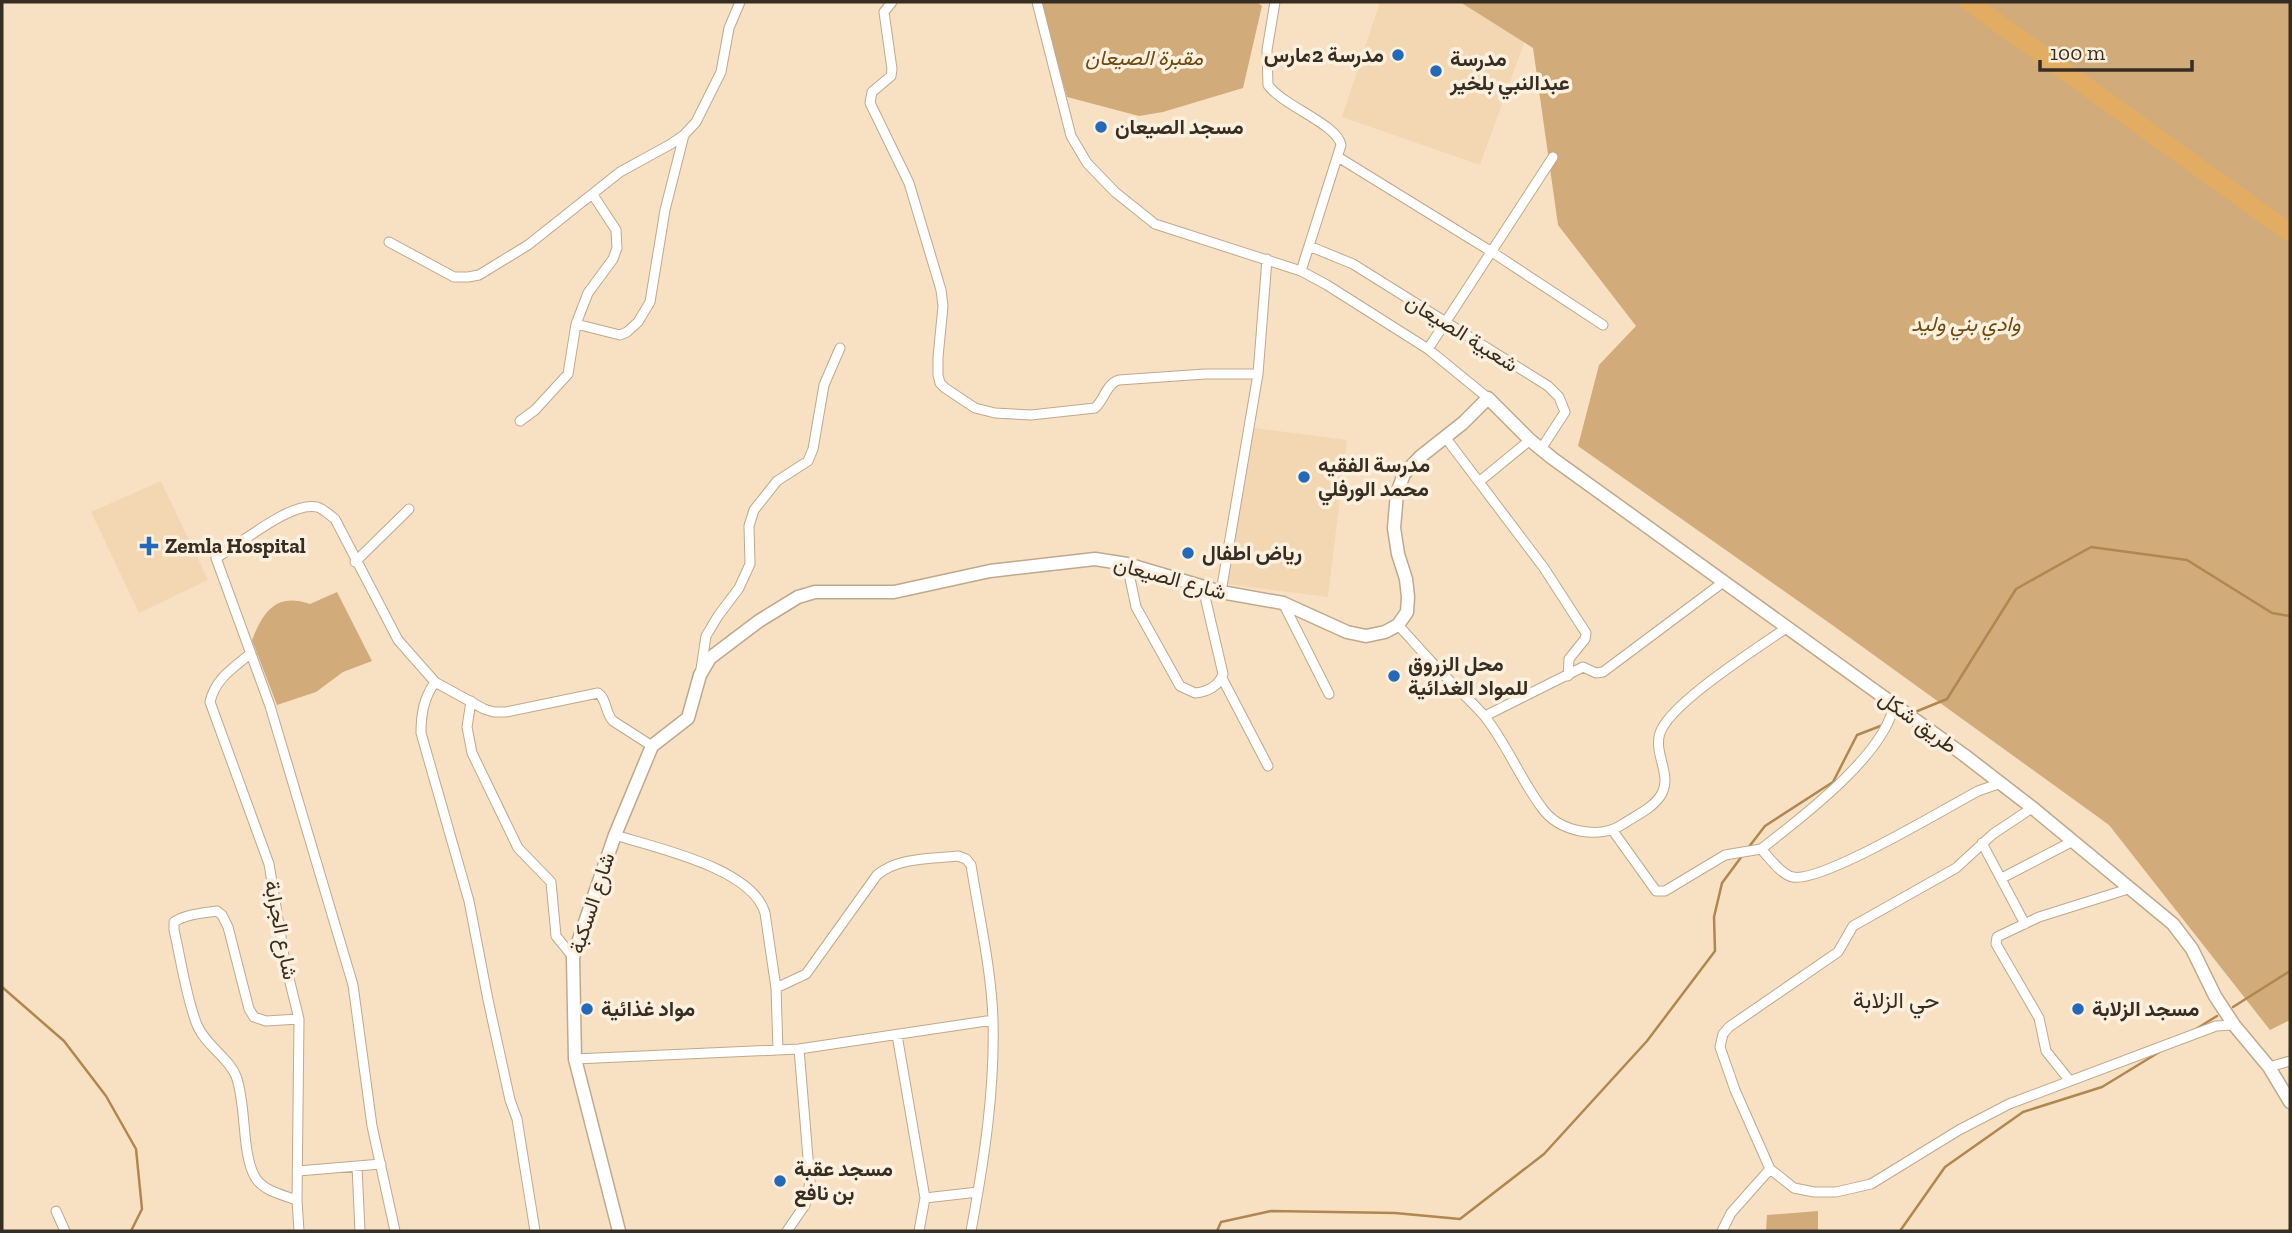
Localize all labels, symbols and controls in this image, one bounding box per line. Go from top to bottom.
scale bar [2040,28,2192,72]
text: 100 m [2050,40,2105,65]
place label: مدرسة 2مارس [1264,42,1384,68]
park label: مقبرة الصيعان [1085,45,1204,71]
place label: مدرسة عبدالنبي بلخير [1449,46,1570,100]
marker: مدرسة 2مارس [1390,47,1406,63]
marker: مدرسة عبدالنبي بلخير [1428,63,1444,79]
place label: مسجد الصيعان [1115,114,1244,139]
marker: مسجد الصيعان [1093,119,1109,135]
street label: شعبية الصيعان [1402,288,1523,377]
park label: وادي بني وليد [1911,311,2021,341]
place label: مدرسة الفقيه محمد الورفلي [1318,452,1430,506]
marker: مدرسة الفقيه محمد الورفلي [1296,469,1312,485]
place label: Zemla Hospital [165,533,306,558]
marker: Zemla Hospital [139,536,159,556]
place label: رياض اطفال [1202,540,1302,566]
marker: رياض اطفال [1180,545,1196,561]
street label: شارع الصيعان [1111,551,1229,606]
place label: محل الزروق للمواد الغدائية [1408,651,1528,701]
marker: محل الزروق للمواد الغدائية [1386,668,1402,684]
street label: طريق شكل [1874,685,1962,759]
street label: شارع السكبة [563,849,621,957]
street label: شارع الجرابة [258,878,303,982]
district label: حي الزلابة [1853,986,1939,1019]
place label: مواد غذائية [601,996,695,1022]
place label: مسجد الزلابة [2092,996,2199,1022]
marker: مواد غذائية [579,1001,595,1017]
marker: مسجد الزلابة [2070,1001,2086,1017]
place label: مسجد عقبة بن نافع [794,1156,893,1207]
marker: مسجد عقبة بن نافع [772,1173,788,1189]

